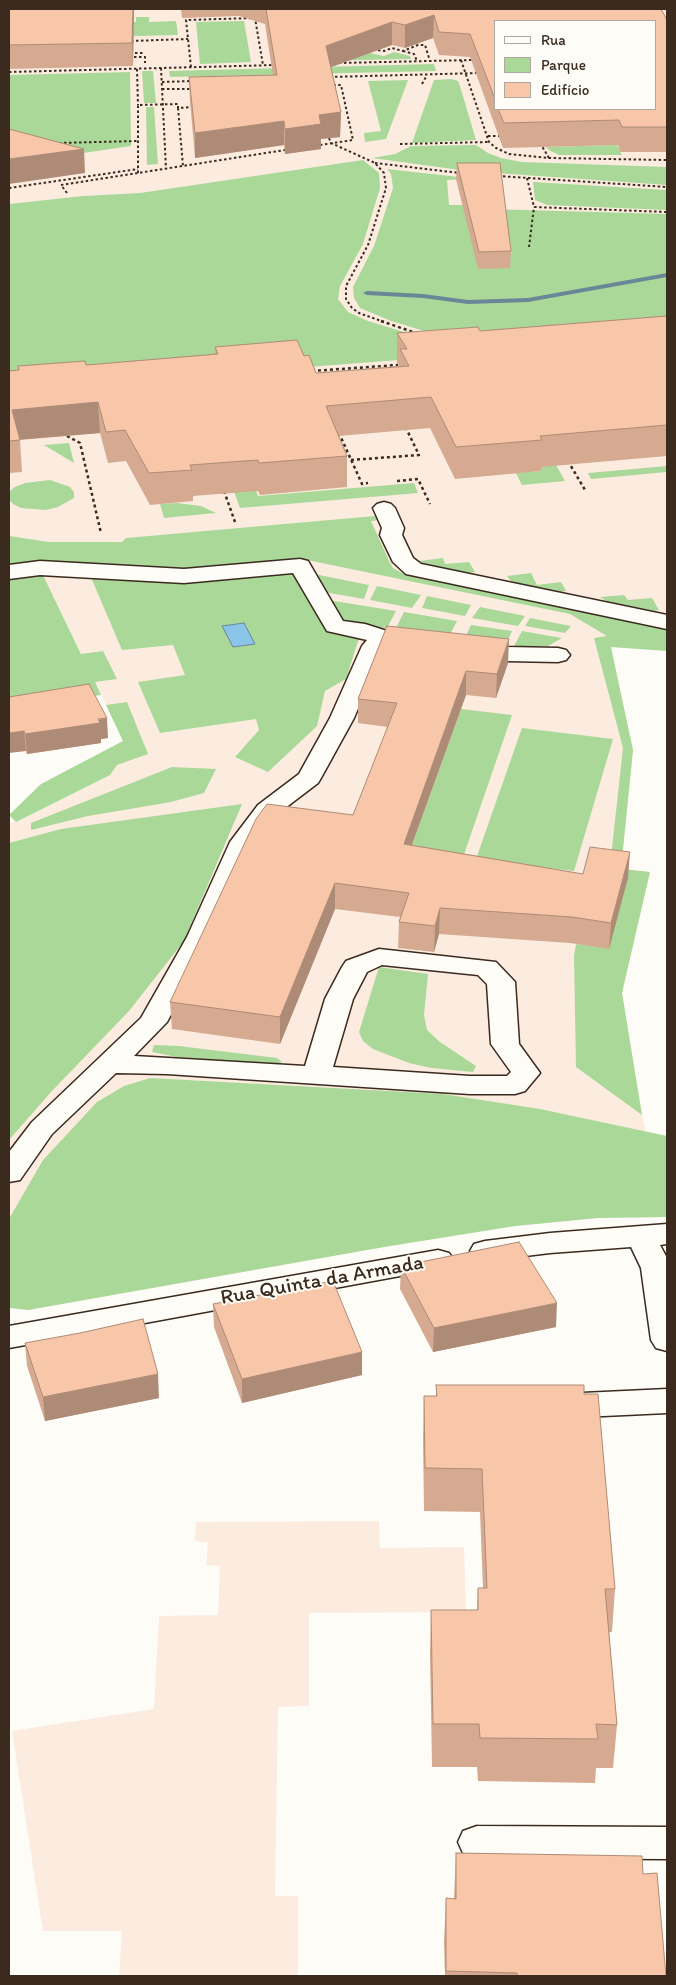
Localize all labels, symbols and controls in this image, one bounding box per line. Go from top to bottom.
legend [493,20,656,110]
text: Rua [541,31,566,49]
text: Parque [541,56,586,74]
text: Edifício [541,81,589,99]
street label: Rua Quinta da Armada [219,1251,425,1311]

